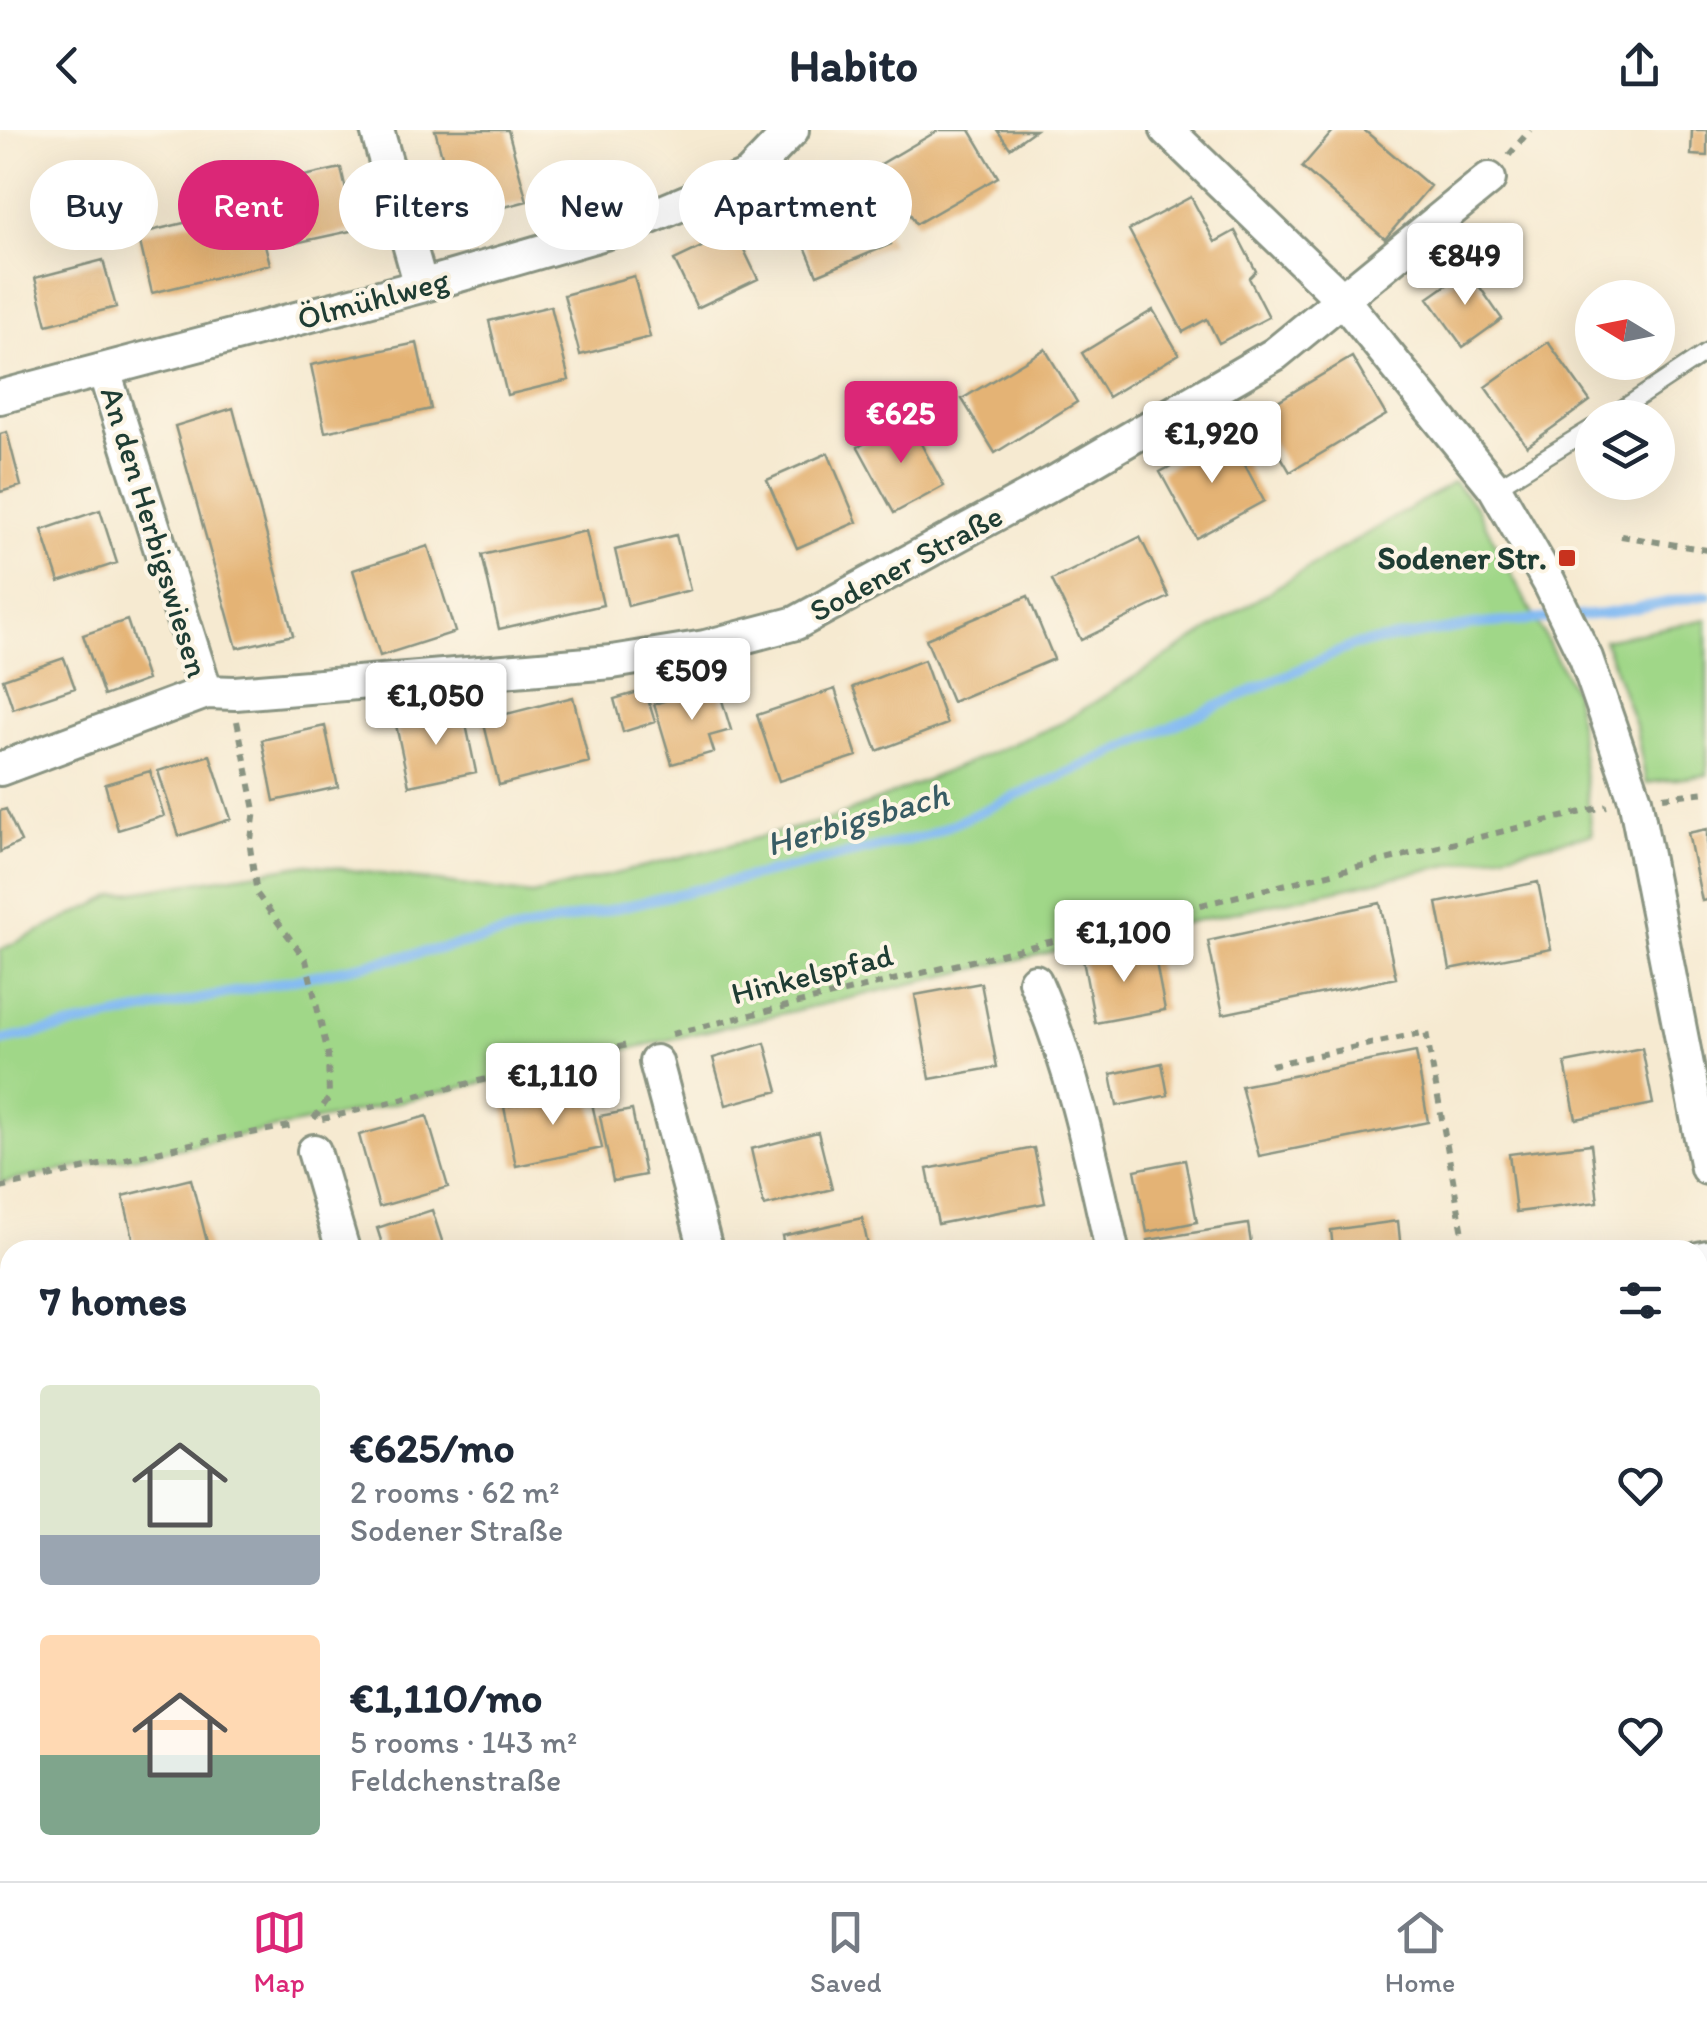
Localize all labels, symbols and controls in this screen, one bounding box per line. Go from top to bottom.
icon: back [40,38,95,93]
text: Habito [789,38,918,92]
icon: share [1612,38,1667,93]
chip: Buy [30,160,158,250]
chip: Rent [178,160,319,250]
chip: Filters [339,160,505,250]
chip: New [525,160,659,250]
chip: Apartment [679,160,912,250]
pin: €849 [1406,223,1524,308]
text: €849 [1429,236,1501,274]
street label: Ölmühlweg [293,260,453,337]
north arrow [1575,280,1675,380]
map controls [1575,280,1675,500]
pin: €625 [842,381,960,466]
street label: An den Herbigswiesen [93,382,217,682]
text: €625 [867,394,935,432]
button: layers [1575,400,1675,500]
pin: €1,920 [1131,401,1293,486]
text: €1,920 [1165,414,1259,452]
street label: Sodener Straße [803,496,1009,630]
place label: Sodener Str. [1377,539,1547,577]
marker: Sodener Str. [1556,547,1578,569]
pin: €509 [633,638,751,723]
text: €509 [656,651,728,689]
pin: €1,050 [355,663,517,748]
text: €1,050 [388,676,484,714]
water label: Herbigsbach [761,773,954,865]
pin: €1,100 [1043,900,1205,985]
text: €1,100 [1077,913,1171,951]
street label: Hinkelspfad [727,935,897,1012]
pin: €1,110 [472,1043,634,1128]
text: €1,110 [508,1056,598,1094]
icon: filters [1613,1273,1668,1328]
text: 7 homes [40,1275,187,1326]
text: €625/mo [350,1422,515,1473]
icon: home [120,1425,240,1545]
icon: heart [1613,1458,1668,1513]
text: 2 rooms · 62 m² [350,1473,559,1511]
text: Sodener Straße [350,1511,563,1549]
text: €1,110/mo [350,1672,543,1723]
icon: home [120,1675,240,1795]
icon: heart [1613,1708,1668,1763]
text: 5 rooms · 143 m² [350,1723,577,1761]
text: Feldchenstraße [350,1761,561,1799]
tab: Map [252,1905,307,1999]
tab: Saved [810,1905,881,1999]
tab: Home [1385,1905,1455,1999]

